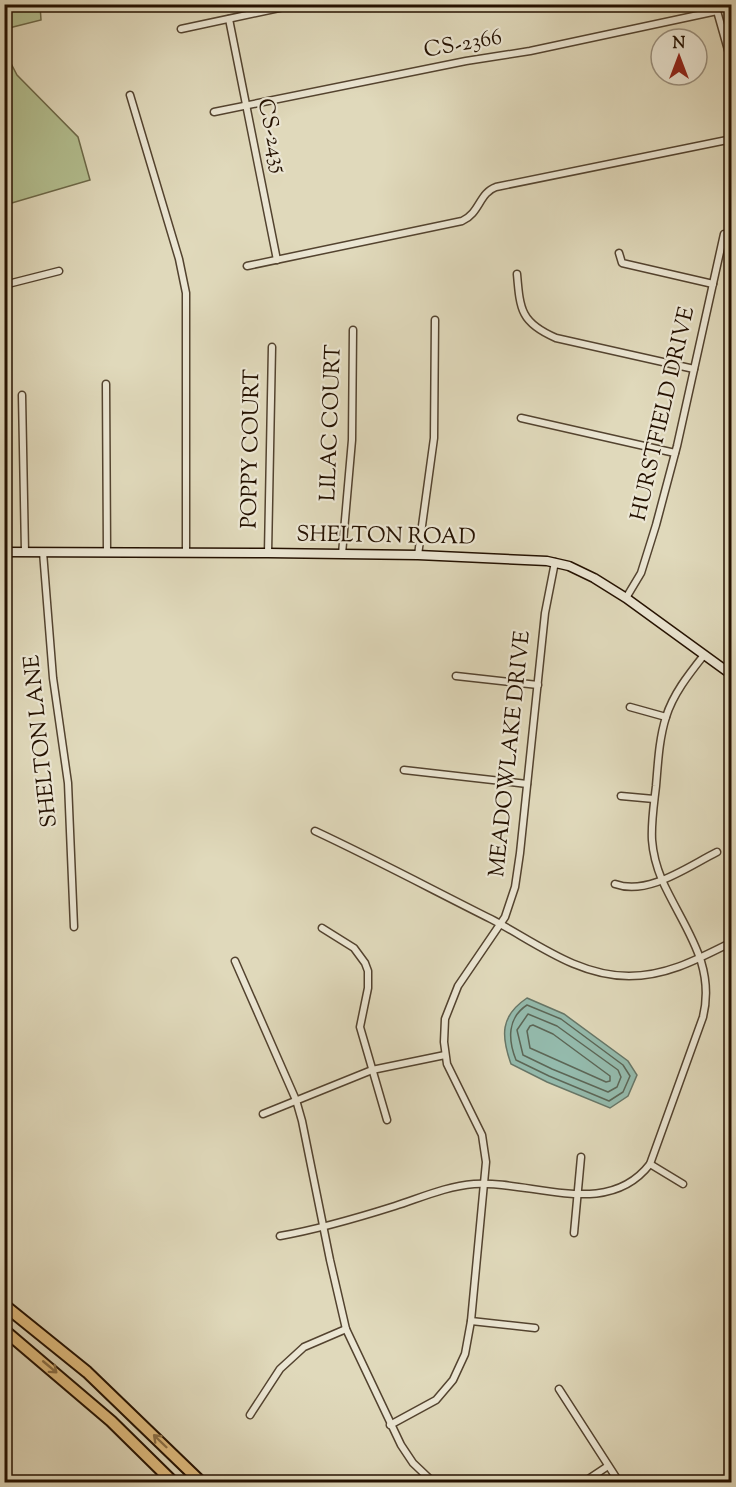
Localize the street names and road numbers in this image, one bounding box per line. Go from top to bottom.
street label: CS-2366 [421,22,505,68]
street label: CS-2435 [247,96,295,177]
street label: HURSTFIELD DRIVE [624,304,704,524]
street label: LILAC COURT [313,344,351,502]
street label: POPPY COURT [235,368,269,529]
street label: SHELTON ROAD [296,519,476,555]
street label: MEADOWLAKE DRIVE [482,629,540,879]
street label: SHELTON LANE [17,653,67,829]

